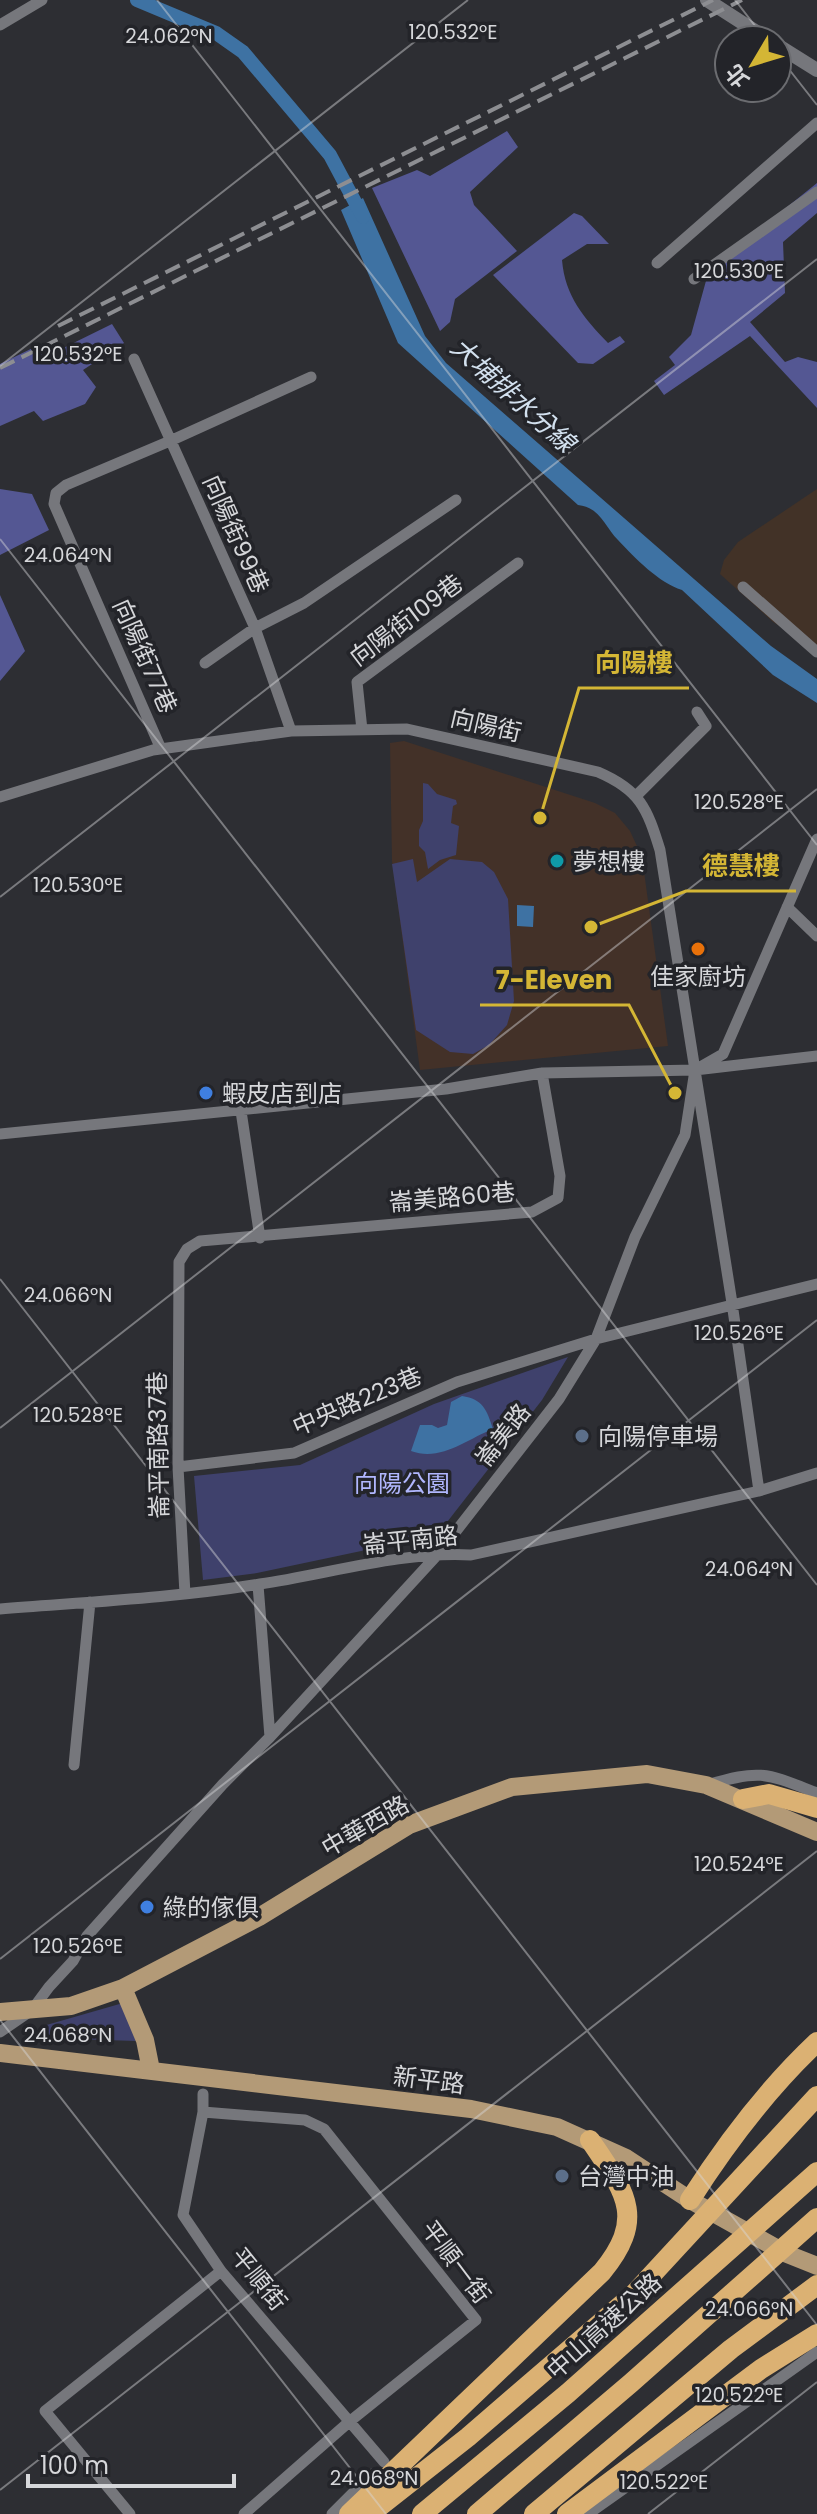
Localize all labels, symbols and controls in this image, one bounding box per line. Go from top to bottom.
text: 120.532°E [409,18,497,46]
text: 24.062°N [125,22,213,50]
north arrow [713,24,793,104]
text: 北 [719,58,757,94]
text: 120.530°E [694,257,784,285]
water label: 大埔排水分線 [443,329,585,463]
text: 120.532°E [34,340,122,368]
street label: 向陽街99巷 [195,470,277,598]
text: 24.064°N [24,541,112,569]
street label: 向陽街109巷 [343,567,469,673]
street label: 向陽街77巷 [105,593,185,719]
callout: 向陽樓 [579,638,689,688]
text: 向陽樓 [595,645,673,681]
street label: 向陽街 [447,701,525,749]
text: 120.528°E [694,788,784,816]
callout: 德慧樓 [686,841,796,891]
place label: 夢想樓 [573,845,645,878]
text: 德慧樓 [702,848,780,884]
marker: 夢想樓 [548,852,566,870]
text: 120.530°E [33,871,123,899]
marker: 佳家廚坊 [689,940,707,958]
callout: 7-Eleven [480,955,629,1005]
place label: 佳家廚坊 [650,960,746,993]
text: 7-Eleven [496,962,612,998]
place label: 蝦皮店到店 [222,1077,342,1110]
marker: 蝦皮店到店 [197,1084,215,1102]
street label: 崙美路60巷 [388,1175,516,1219]
text: 24.066°N [24,1281,112,1309]
text: 120.526°E [694,1319,784,1347]
street label: 中央路223巷 [287,1359,427,1443]
street label: 崙平南路37巷 [140,1371,176,1519]
street label: 崙美路 [468,1396,538,1474]
text: 120.528°E [33,1401,123,1429]
place label: 向陽停車場 [598,1420,718,1453]
marker: 向陽停車場 [573,1427,591,1445]
park label: 向陽公園 [354,1467,450,1500]
street label: 崙平南路 [361,1519,459,1561]
text: 24.064°N [705,1555,793,1583]
street label: 中華西路 [315,1788,415,1864]
text: 120.524°E [694,1850,784,1878]
place label: 綠的傢俱 [163,1891,259,1924]
marker: 綠的傢俱 [138,1898,156,1916]
text: 120.526°E [33,1932,123,1960]
text: 24.068°N [24,2021,112,2049]
street label: 新平路 [391,2059,467,2101]
place label: 台灣中油 [578,2160,674,2193]
marker: 台灣中油 [553,2167,571,2185]
street label: 平順一街 [414,2214,498,2310]
street label: 平順街 [224,2241,294,2317]
street label: 中山高速公路 [539,2266,669,2386]
text: 24.066°N [705,2295,793,2323]
text: 120.522°E [695,2381,783,2409]
scale bar [28,2438,234,2488]
text: 100 m [40,2449,109,2482]
text: 24.068°N [330,2464,418,2492]
text: 120.522°E [620,2468,708,2496]

